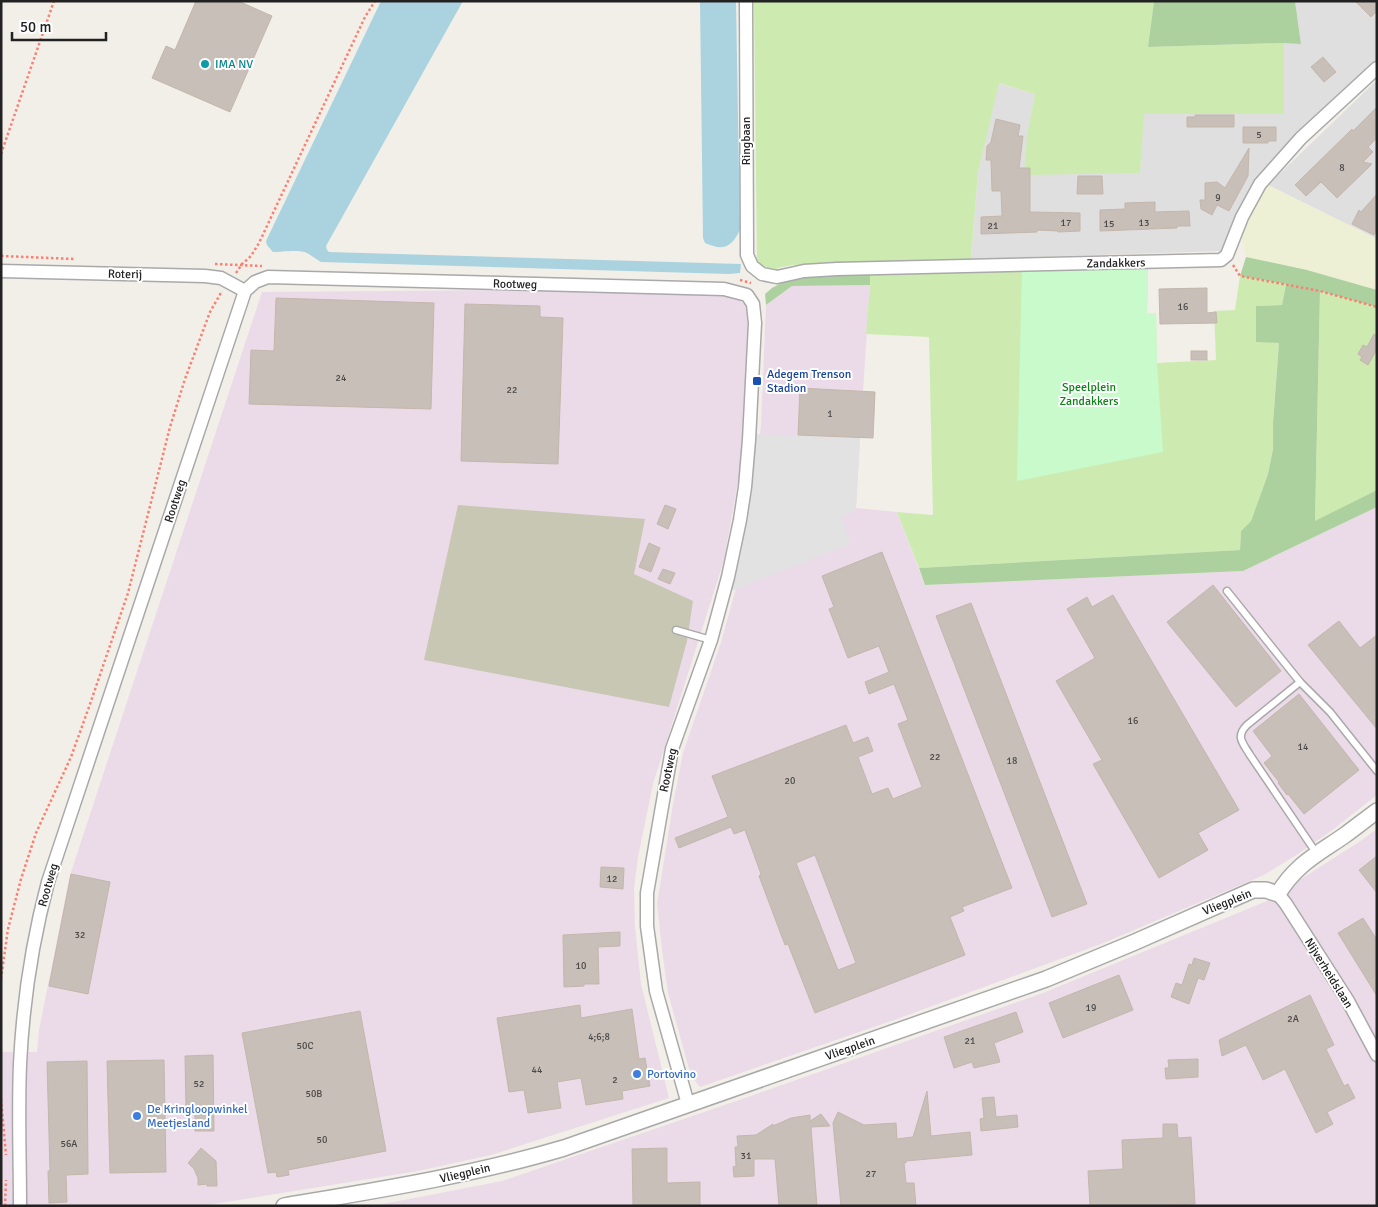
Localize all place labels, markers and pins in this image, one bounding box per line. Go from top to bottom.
place label: IMA NV [215,57,253,72]
marker: IMA NV [199,58,211,70]
place label: Adegem Trenson Stadion [767,367,851,396]
marker: Adegem Trenson Stadion [751,375,763,387]
place label: Portovino [647,1067,696,1082]
marker: Portovino [631,1068,643,1080]
place label: De Kringloopwinkel Meetjesland [147,1102,248,1131]
marker: De Kringloopwinkel Meetjesland [131,1110,143,1122]

